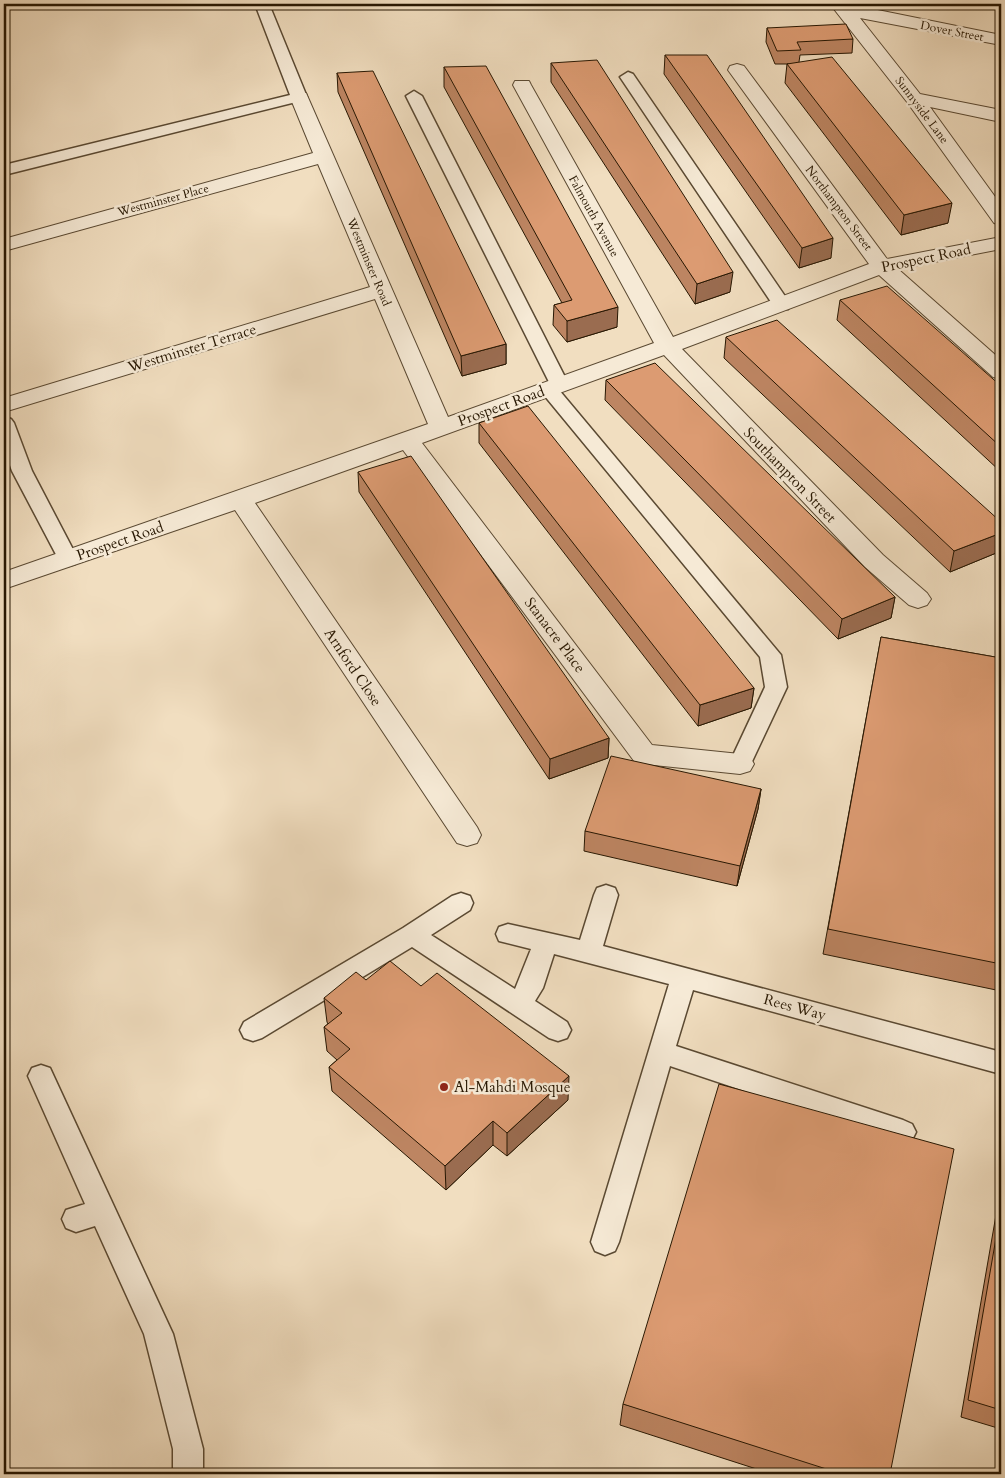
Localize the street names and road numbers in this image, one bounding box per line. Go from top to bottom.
street label: Dover Street [919,17,985,45]
street label: Sunnyside Lane [892,73,952,147]
street label: Northampton Street [802,162,876,254]
street label: Falmouth Avenue [565,172,623,260]
street label: Westminster Place [115,180,210,220]
street label: Westminster Road [343,215,395,309]
street label: Prospect Road [879,239,973,277]
street label: Westminster Terrace [124,319,259,377]
street label: Prospect Road [455,381,547,431]
street label: Southampton Street [739,423,841,527]
street label: Prospect Road [74,517,166,565]
street label: Stanacre Place [520,593,590,677]
street label: Arnford Close [320,624,387,710]
street label: Rees Way [761,989,829,1025]

